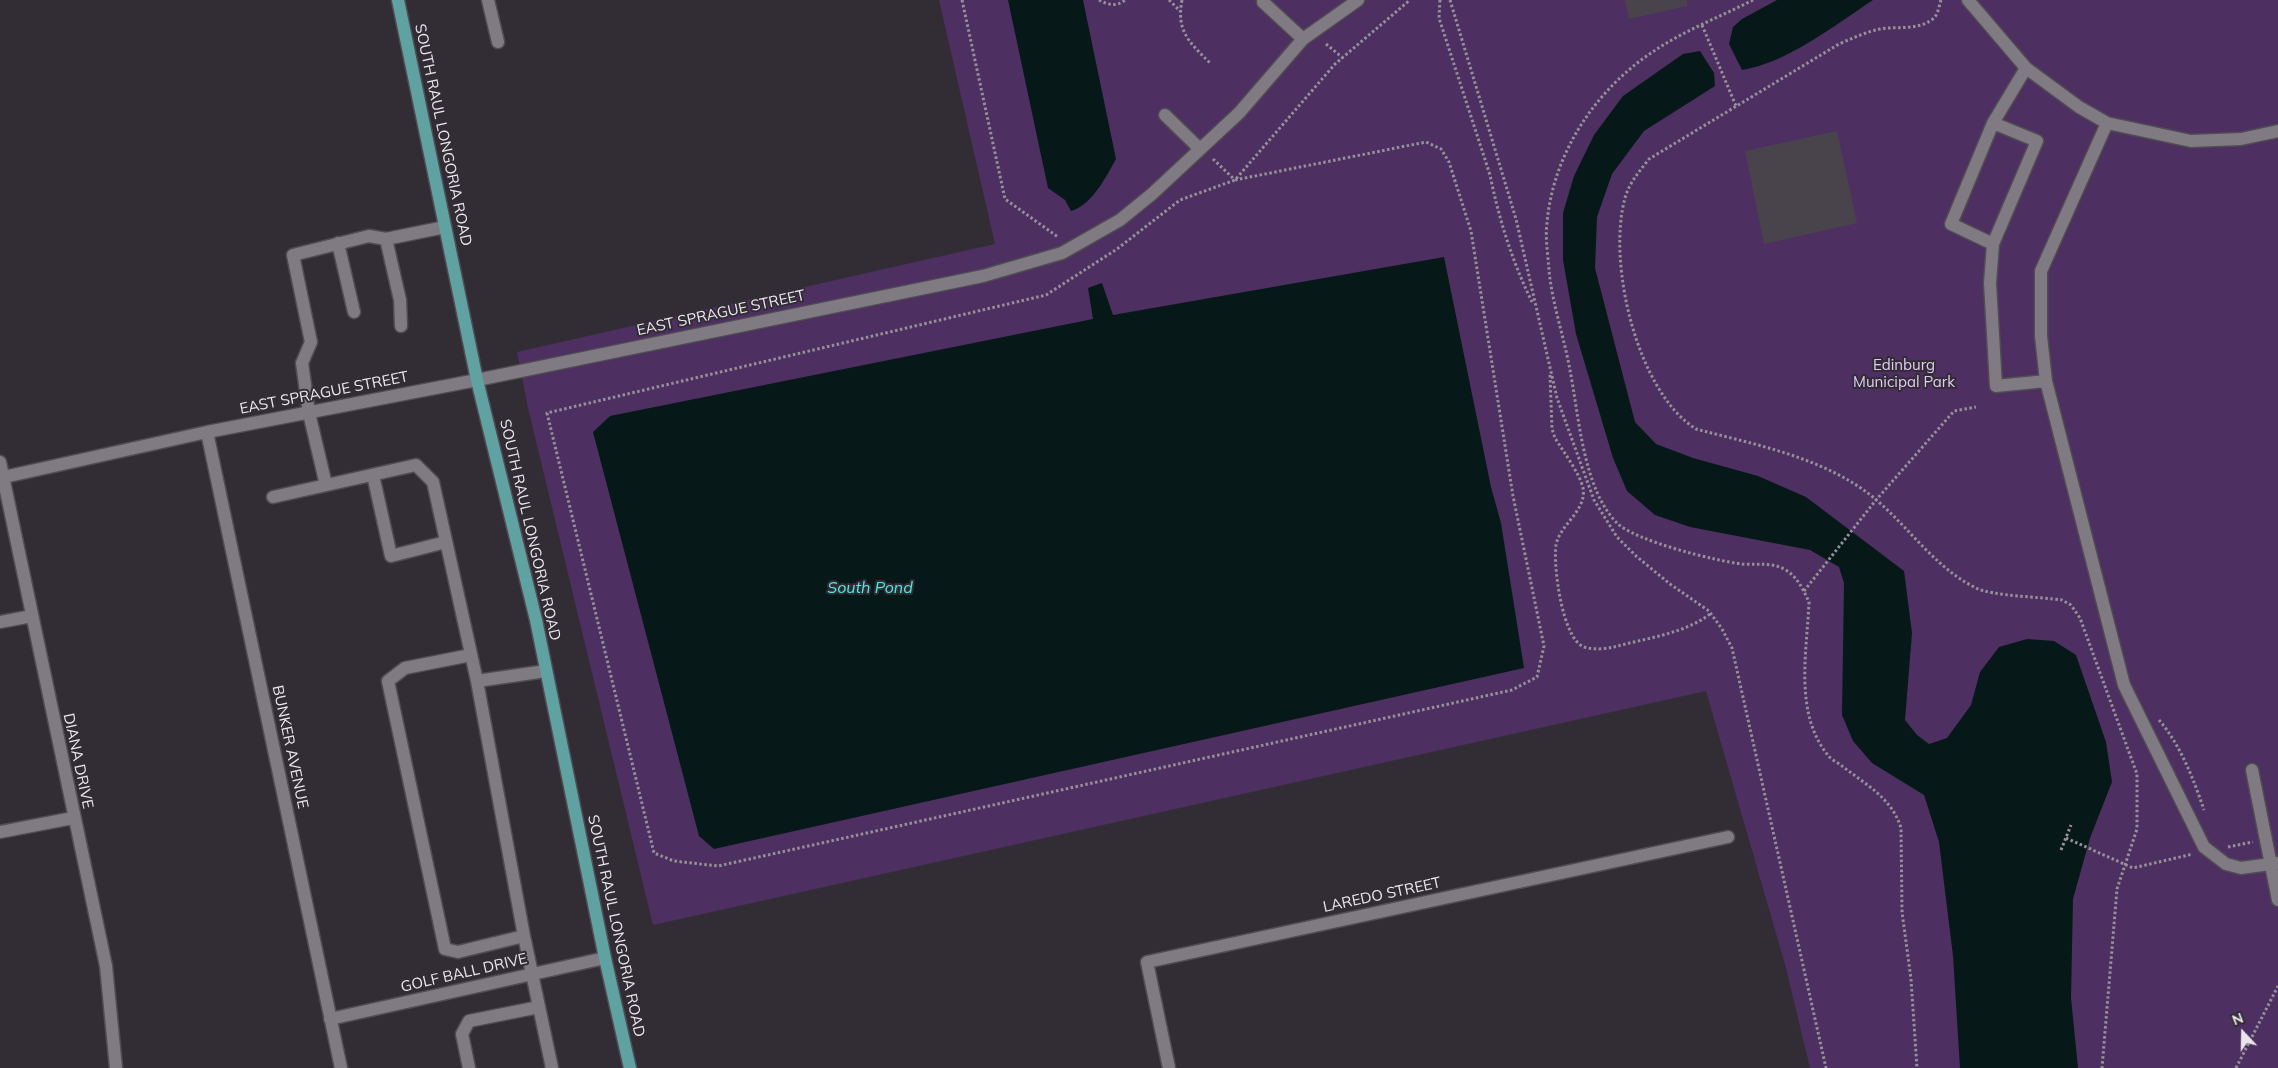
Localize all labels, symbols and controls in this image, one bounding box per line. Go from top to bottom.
street label: SOUTH RAUL LONGORIA ROAD [411,22,475,248]
street label: EAST SPRAGUE STREET [635,286,807,340]
park label: Edinburg Municipal Park [1853,356,1955,391]
street label: EAST SPRAGUE STREET [238,368,410,418]
street label: SOUTH RAUL LONGORIA ROAD [496,418,564,642]
water label: South Pond [827,578,913,598]
street label: BUNKER AVENUE [268,684,312,810]
street label: DIANA DRIVE [59,712,97,810]
street label: SOUTH RAUL LONGORIA ROAD [584,813,648,1039]
street label: LAREDO STREET [1322,874,1442,916]
street label: GOLF BALL DRIVE [399,950,529,996]
north arrow [2218,1008,2268,1058]
text: N [2229,1009,2246,1029]

